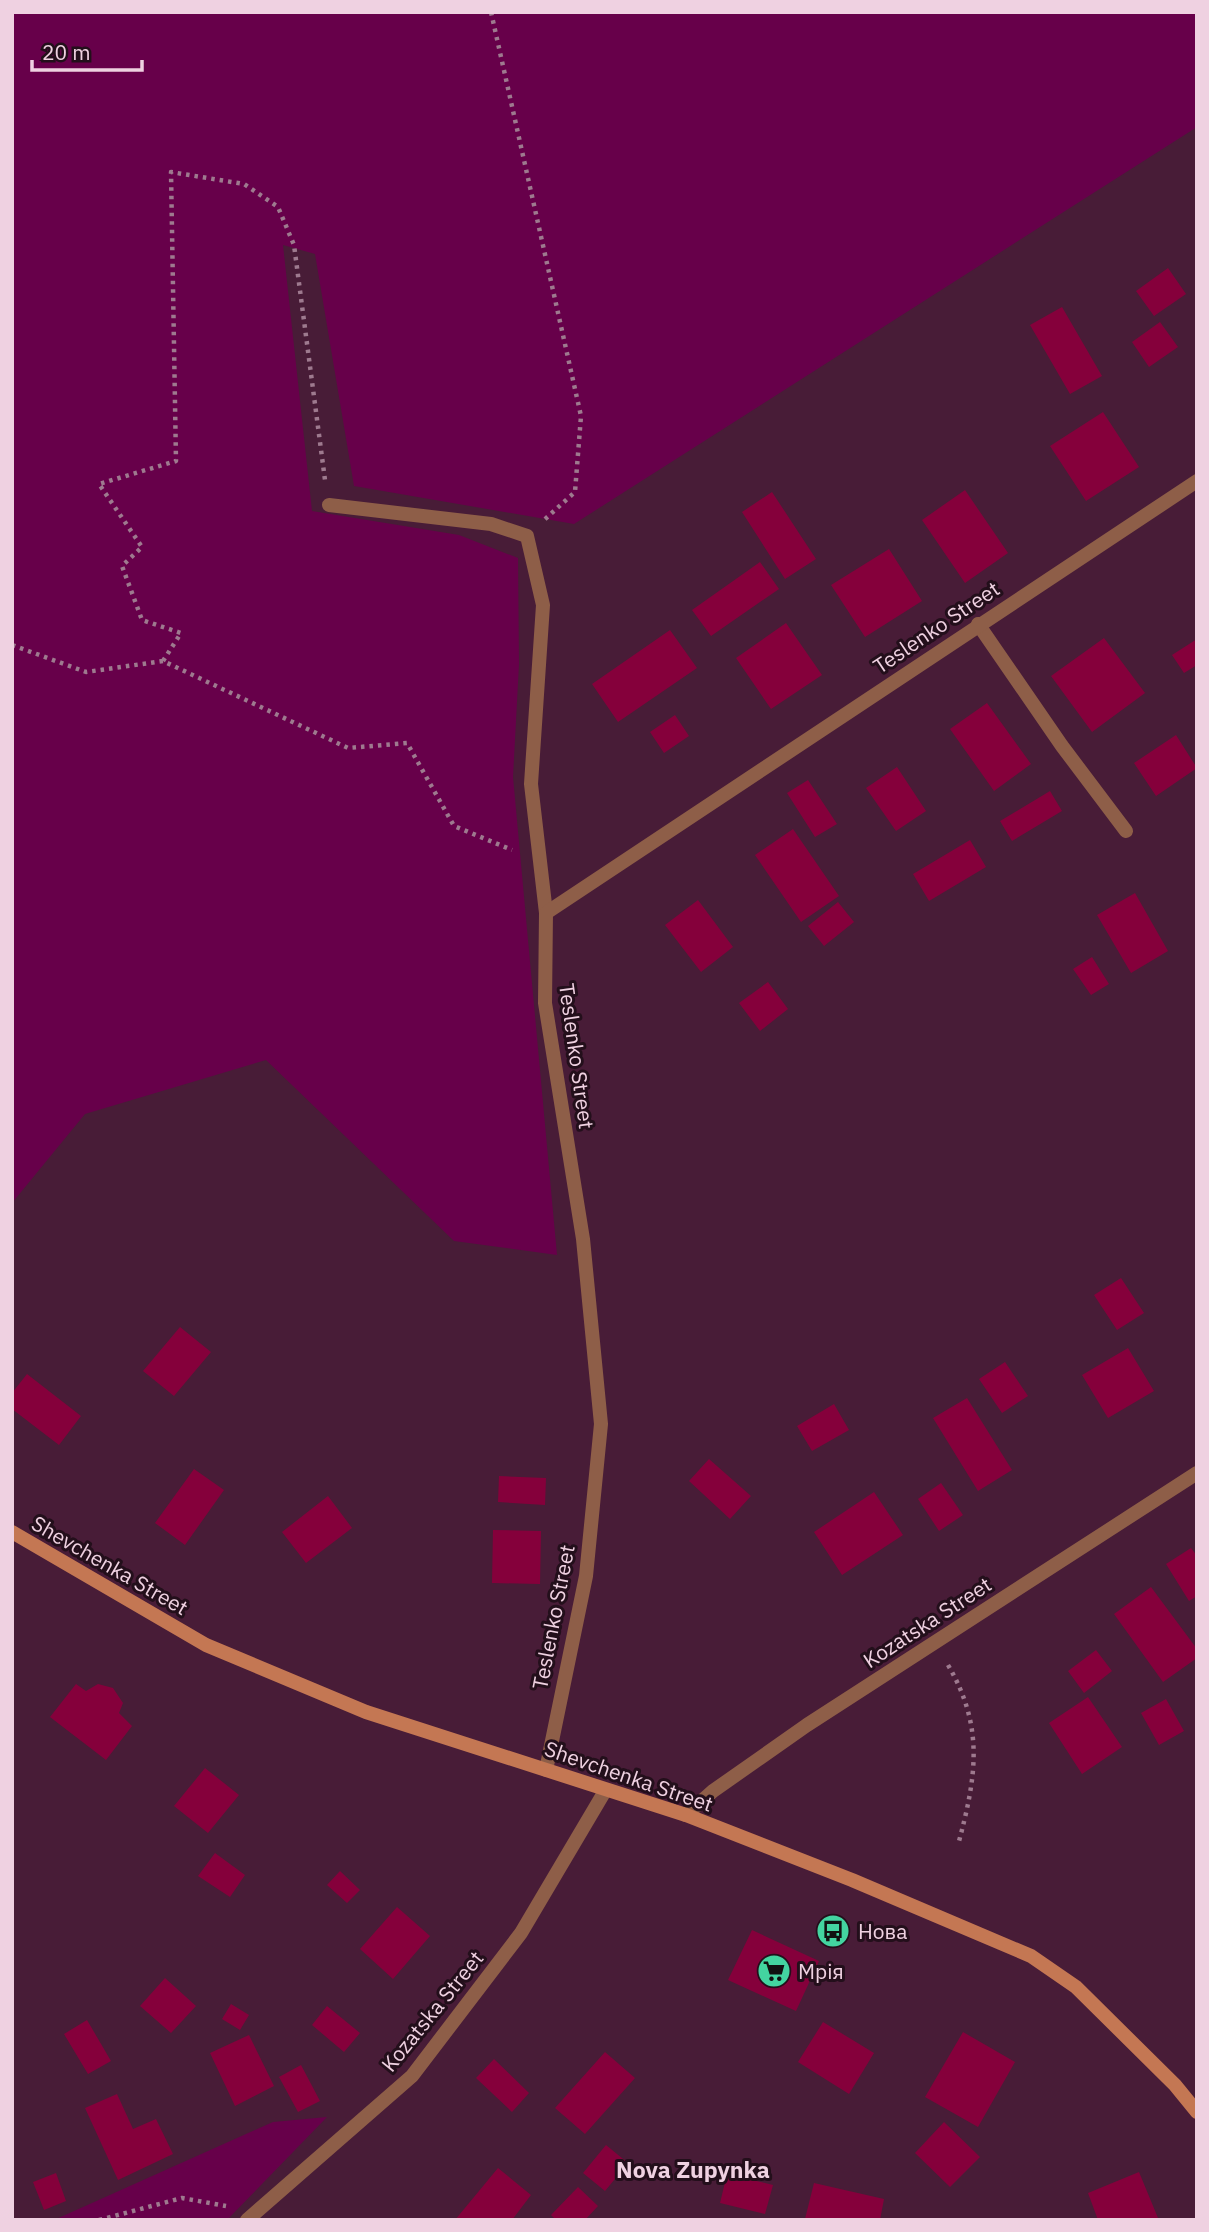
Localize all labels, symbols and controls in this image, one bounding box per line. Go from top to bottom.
scale bar [32,28,142,72]
text: 20 m [42,38,91,66]
street label: Teslenko Street [867,574,1005,680]
street label: Teslenko Street [553,981,601,1131]
street label: Shevchenka Street [27,1509,193,1621]
street label: Teslenko Street [525,1542,581,1692]
street label: Kozatska Street [857,1570,997,1674]
street label: Shevchenka Street [541,1734,717,1818]
bus stop icon: Нова [814,1912,852,1950]
place label: Нова [858,1917,907,1945]
street label: Kozatska Street [375,1945,489,2077]
supermarket icon: Мрія [755,1952,793,1990]
place label: Мрія [798,1957,844,1985]
district label: Nova Zupynka [616,2154,770,2184]

